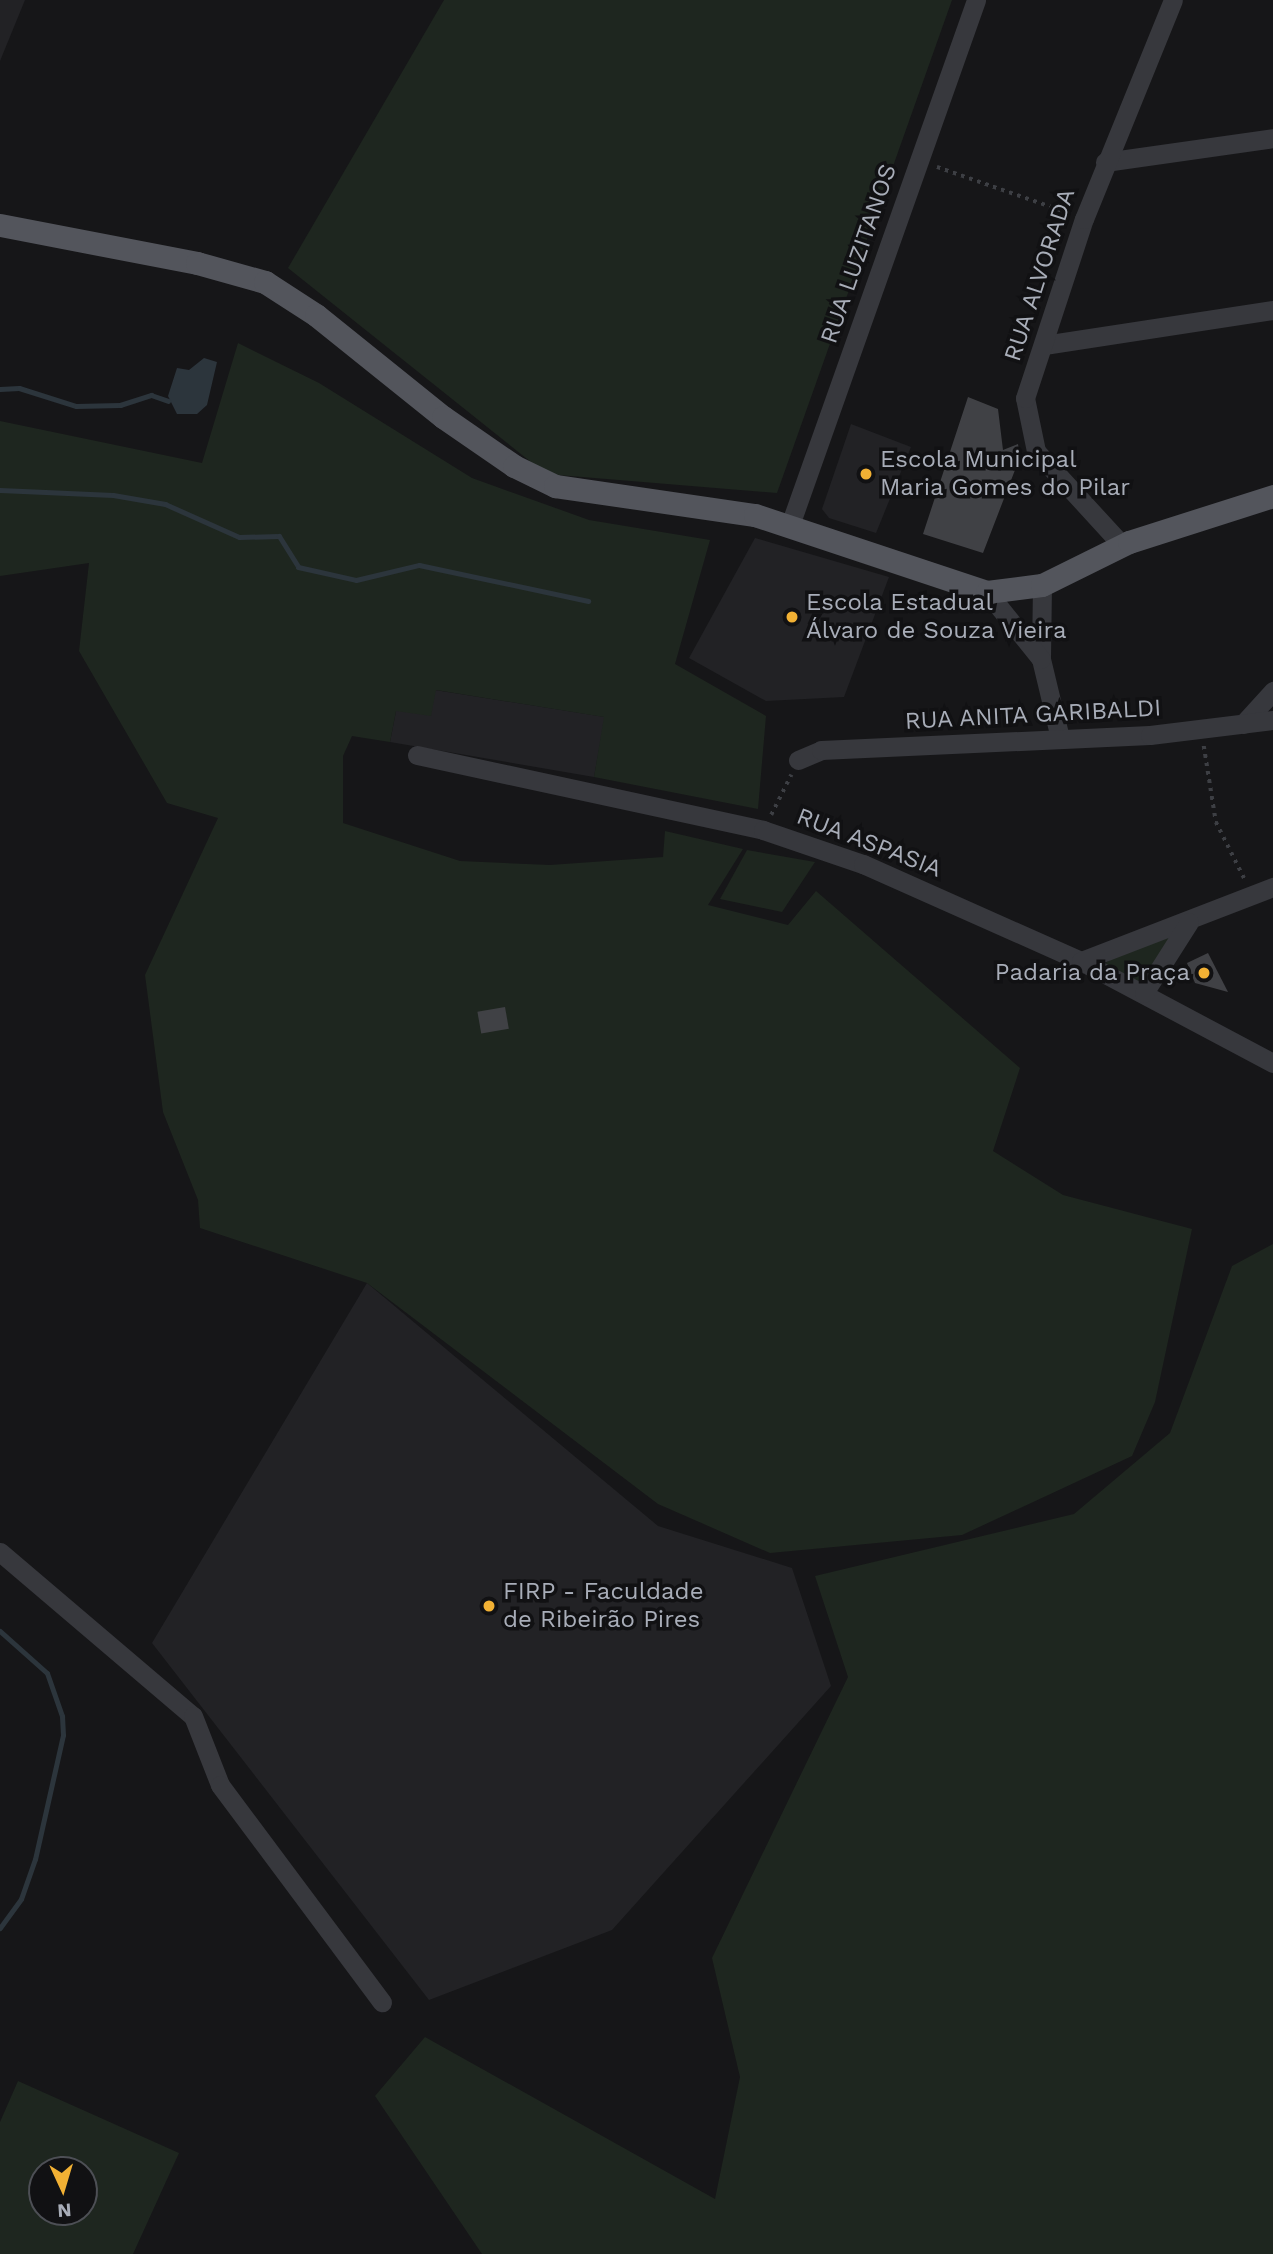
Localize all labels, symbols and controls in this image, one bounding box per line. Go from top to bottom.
street label: RUA LUZITANOS [815,160,903,348]
street label: RUA ALVORADA [998,184,1082,366]
place label: Escola Municipal Maria Gomes do Pilar [880,446,1131,502]
marker: Escola Municipal Maria Gomes do Pilar [858,466,874,482]
place label: Escola Estadual Álvaro de Souza Vieira [806,589,1068,645]
marker: Escola Estadual Álvaro de Souza Vieira [784,609,800,625]
street label: RUA ANITA GARIBALDI [903,694,1163,736]
street label: RUA ASPASIA [792,802,946,884]
place label: Padaria da Praça [994,959,1190,987]
marker: Padaria da Praça [1196,965,1212,981]
place label: FIRP - Faculdade de Ribeirão Pires [503,1578,704,1634]
marker: FIRP - Faculdade de Ribeirão Pires [481,1598,497,1614]
north arrow [28,2156,98,2226]
text: N [57,2198,72,2222]

